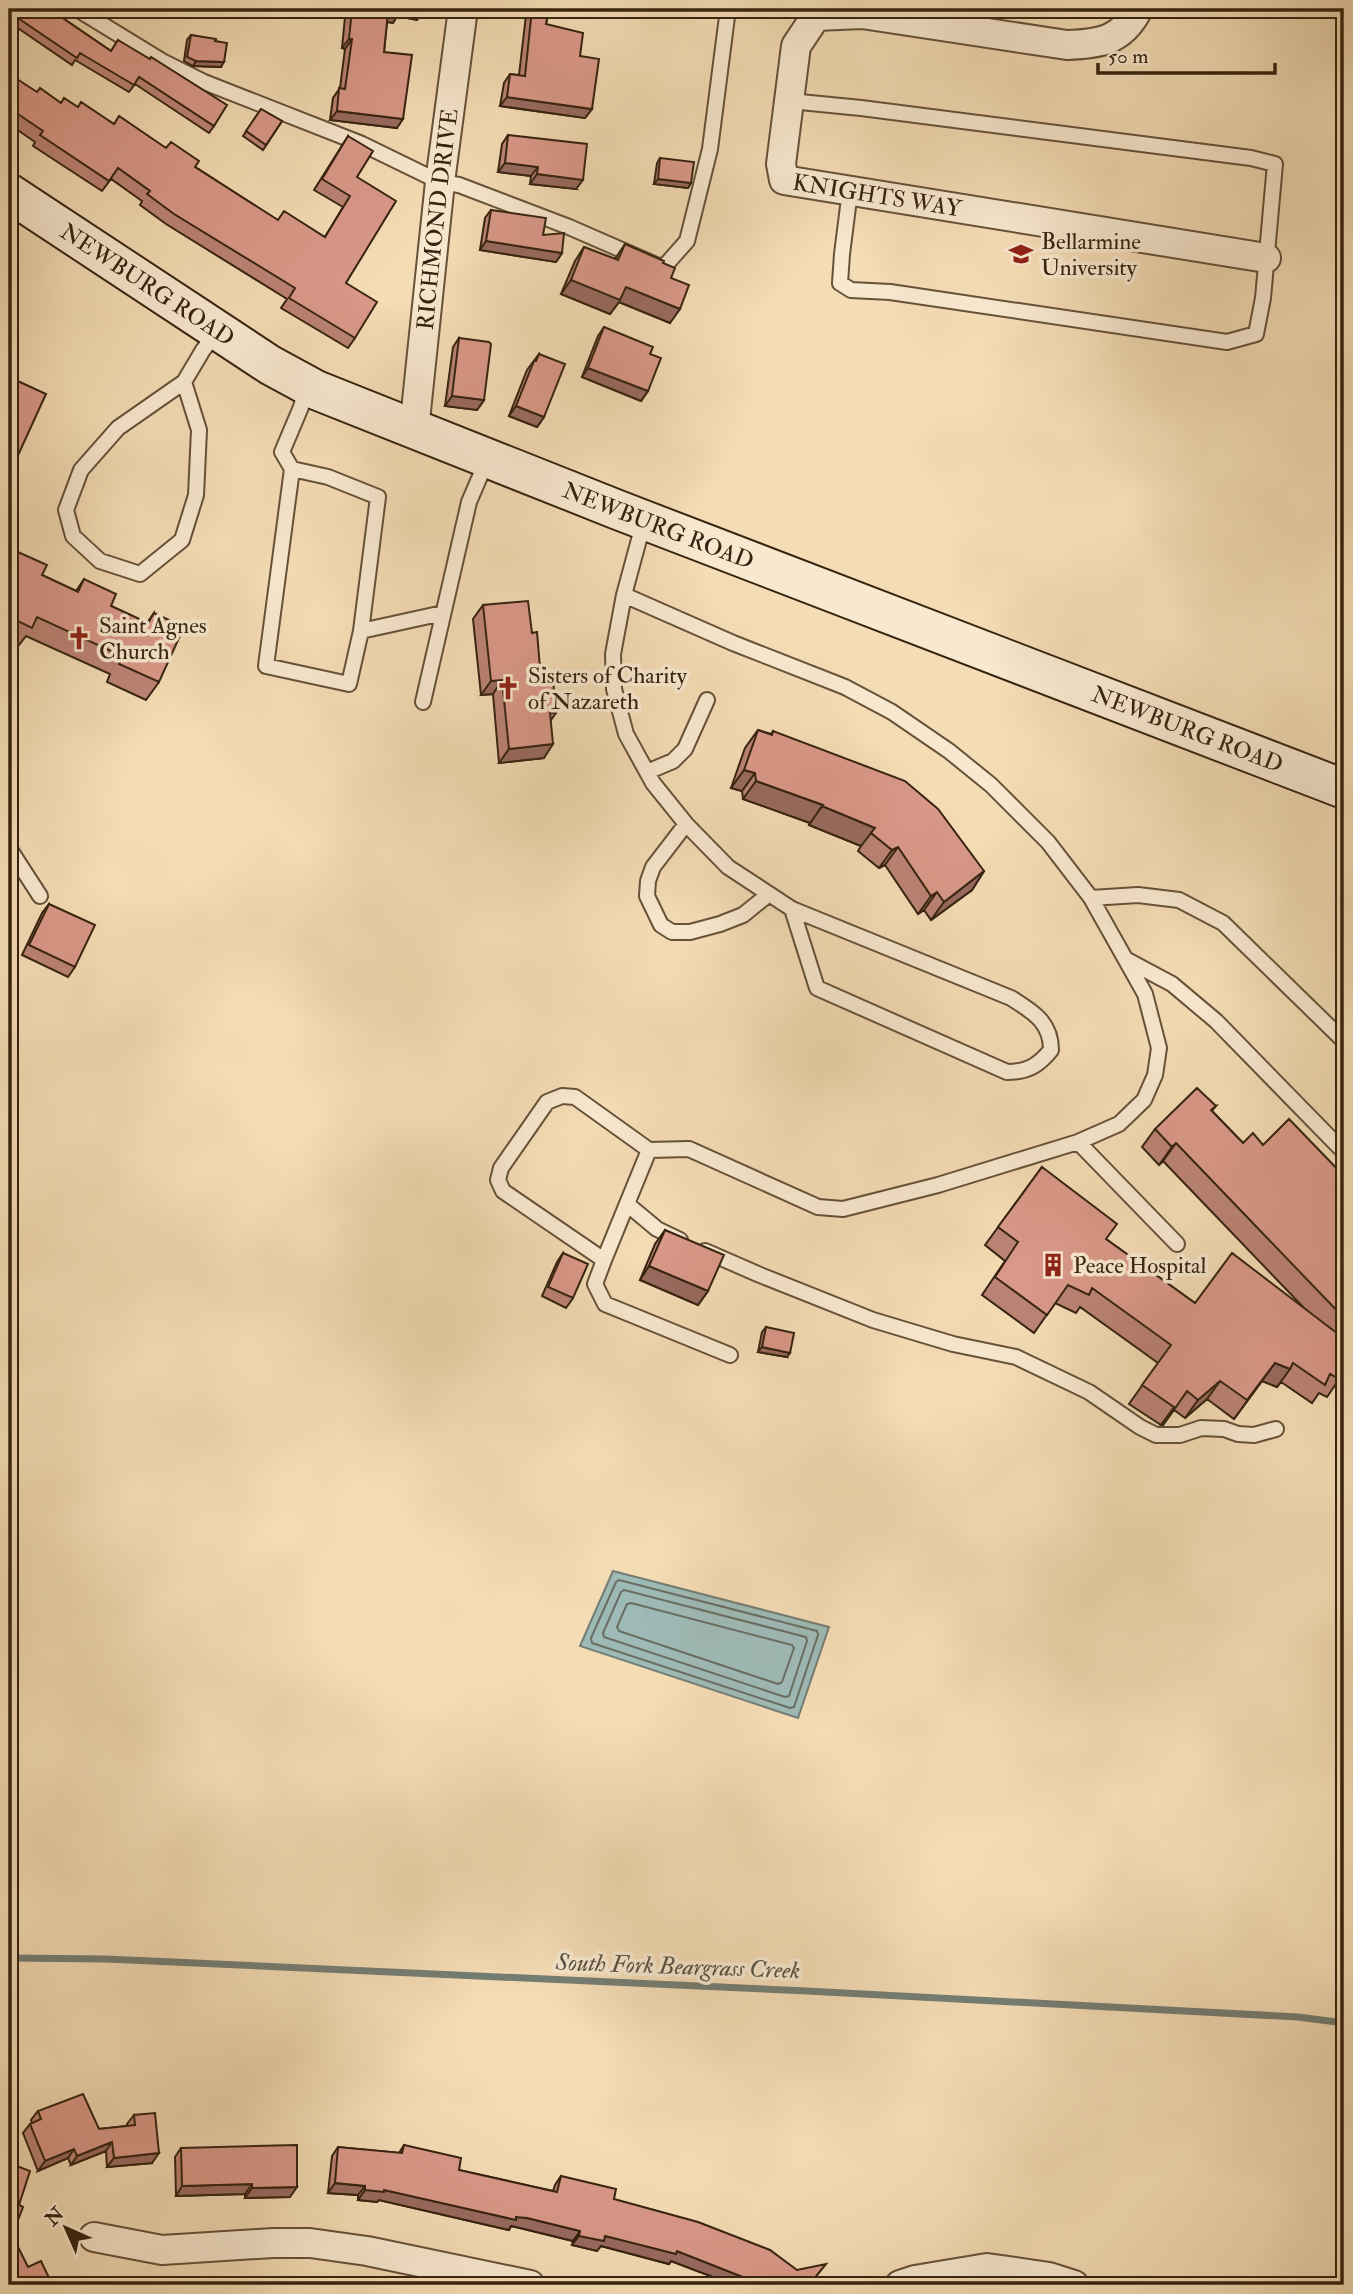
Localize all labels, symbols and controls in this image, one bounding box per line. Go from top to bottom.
scale bar [1098,32,1274,76]
text: 50 m [1108,43,1149,70]
street label: RICHMOND DRIVE [411,107,465,332]
street label: KNIGHTS WAY [791,168,965,224]
street label: NEWBURG ROAD [55,217,240,353]
place label: Bellarmine University [1041,227,1141,282]
school or university icon: Bellarmine University [1007,240,1035,268]
street label: NEWBURG ROAD [558,475,758,576]
place label: Saint Agnes Church [99,611,207,666]
church icon: Saint Agnes Church [65,624,93,652]
place label: Sisters of Charity of Nazareth [528,661,688,716]
church icon: Sisters of Charity of Nazareth [494,674,522,702]
street label: NEWBURG ROAD [1088,679,1287,779]
building icon: Peace Hospital [1039,1251,1067,1279]
place label: Peace Hospital [1073,1251,1207,1281]
water label: South Fork Beargrass Creek [554,1947,801,1986]
north arrow [32,2192,102,2262]
text: N [39,2201,70,2232]

